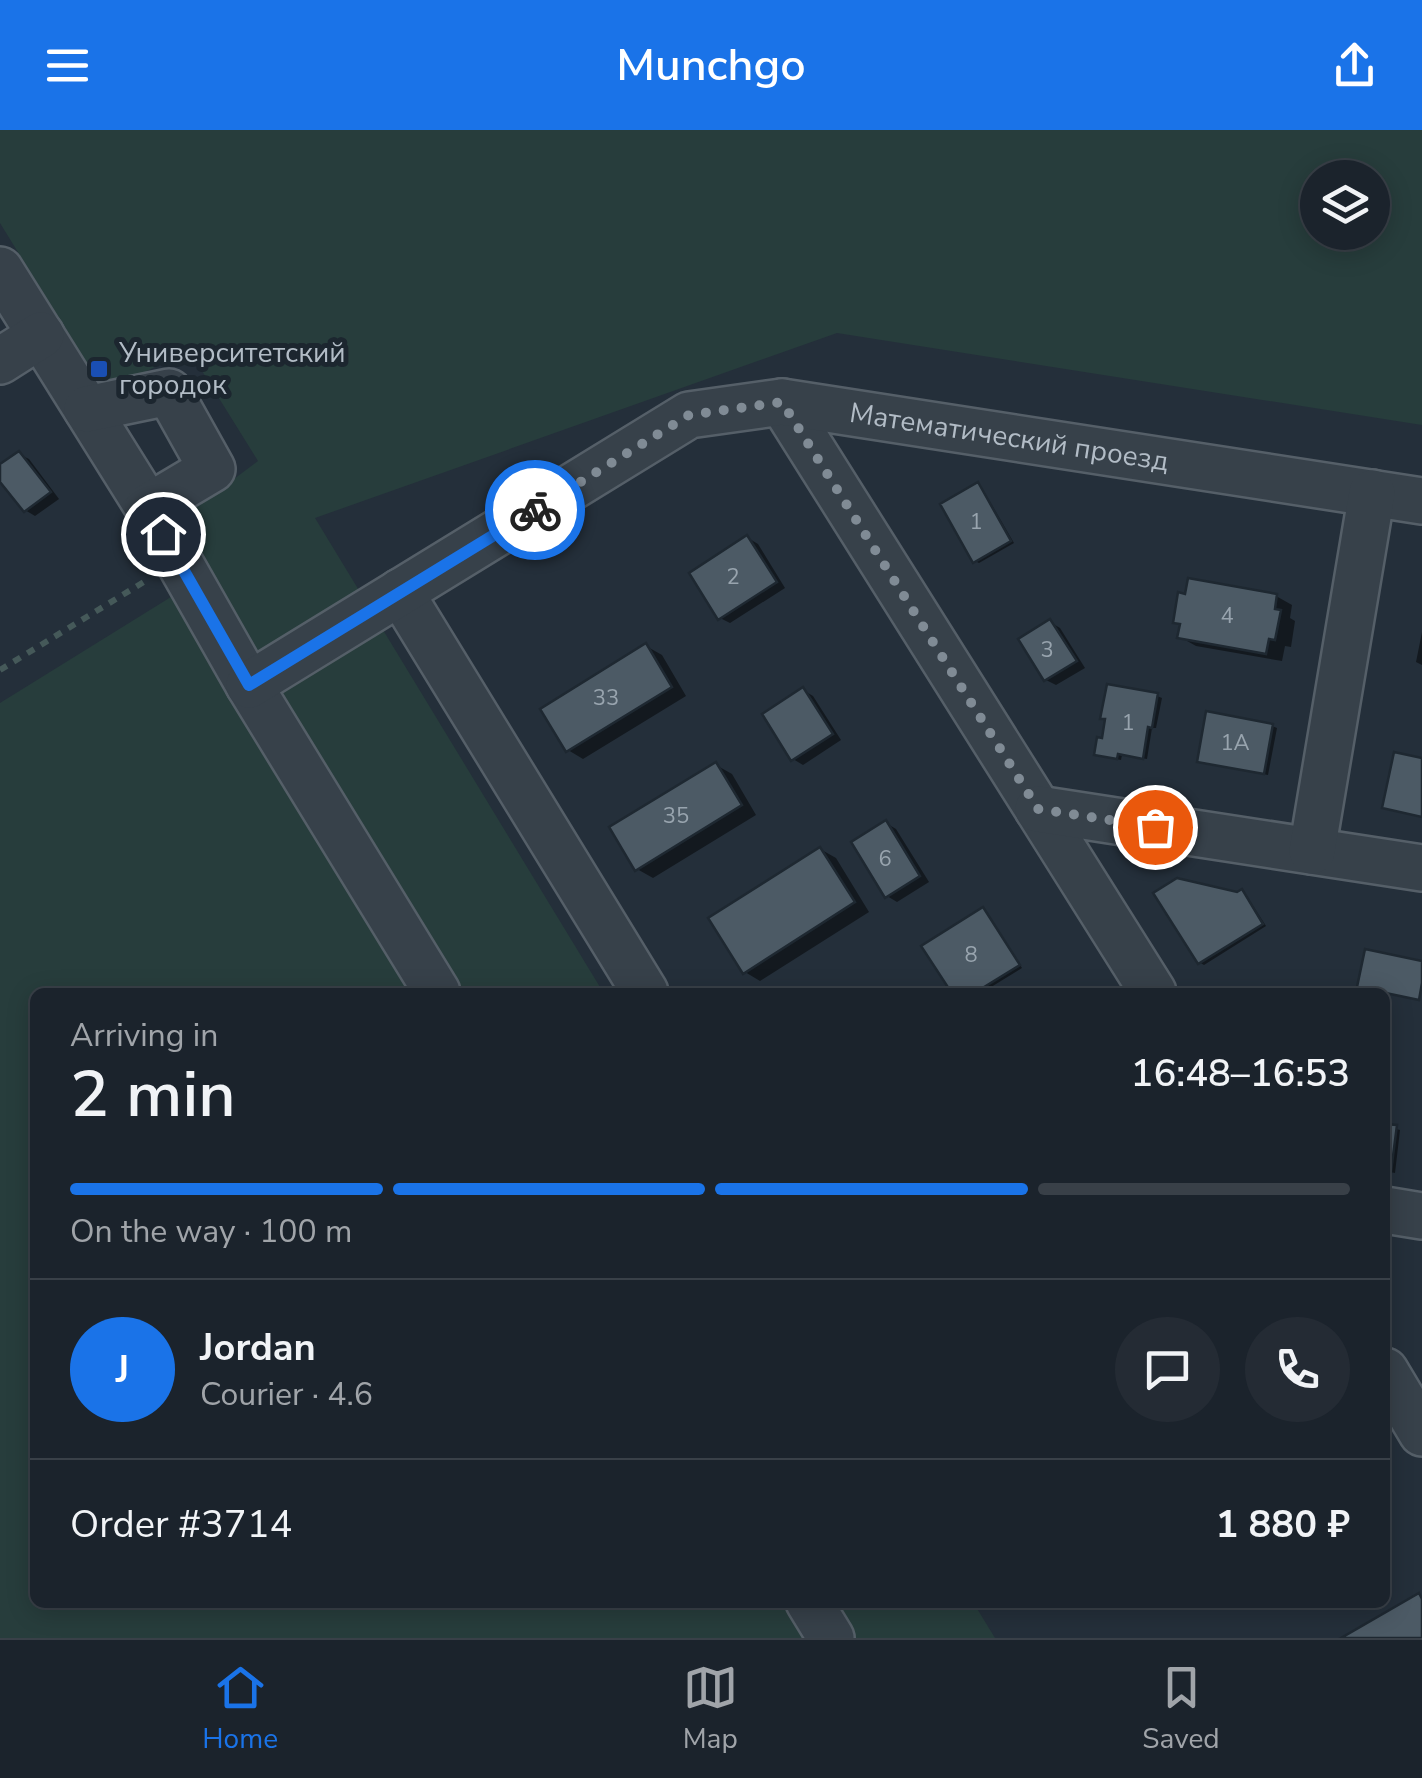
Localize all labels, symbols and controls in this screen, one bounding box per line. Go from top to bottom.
text: Munchgo [616,35,806,96]
icon: menu [40,38,95,93]
icon: share [1327,38,1382,93]
map controls [1300,160,1390,250]
button: layers [1300,160,1390,250]
place label: Университетский городок [118,334,346,404]
marker: Университетский городок [88,358,110,380]
street label: Математический проезд [847,394,1171,481]
courier [485,460,585,560]
icon: bike [508,483,563,538]
pin [121,492,206,577]
icon: home [136,507,191,562]
house number: 1 [969,507,983,537]
house number: 2 [726,562,740,592]
house number: 4 [1220,601,1234,631]
house number: 3 [1040,635,1054,665]
house number: 33 [593,683,619,713]
house number: 1 [1121,708,1135,738]
house number: 1А [1220,728,1250,758]
pin [1113,785,1198,870]
icon: bag [1128,800,1183,855]
house number: 35 [663,801,689,831]
house number: 6 [878,844,892,874]
house number: 8 [964,940,978,970]
text: Arriving in [70,1014,218,1057]
text: 16:48–16:53 [1131,1048,1350,1099]
text: 2 min [70,1050,236,1139]
text: On the way · 100 m [70,1210,352,1253]
button: chat [1115,1317,1220,1422]
button: phone [1245,1317,1350,1422]
text: Jordan [200,1322,316,1373]
text: J [116,1344,129,1395]
text: Courier · 4.6 [200,1373,373,1416]
text: Order #3714 [70,1499,292,1550]
text: 1 880 ₽ [1215,1499,1350,1550]
tab: Home [202,1660,278,1758]
tab: Map [683,1660,738,1758]
tab: Saved [1142,1660,1220,1758]

